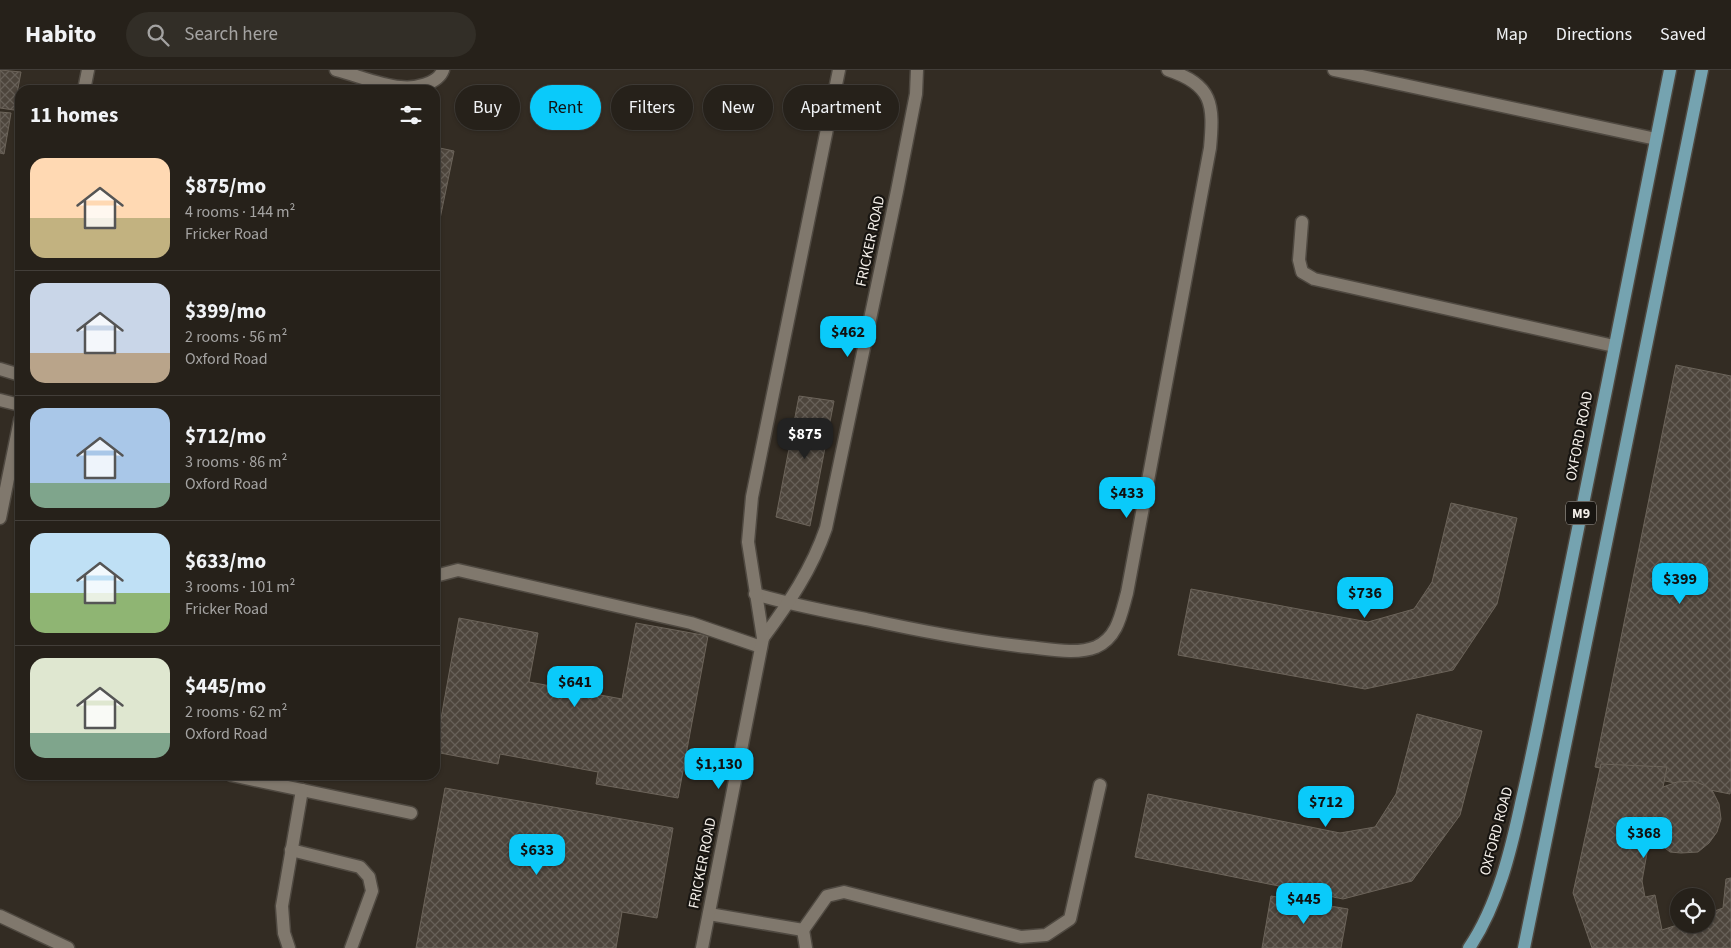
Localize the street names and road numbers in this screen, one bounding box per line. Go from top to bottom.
street label: FRICKER ROAD [851,194,890,288]
street label: OXFORD ROAD [1560,389,1598,483]
road number: M9 [1566,502,1596,524]
street label: OXFORD ROAD [1475,784,1518,878]
street label: FRICKER ROAD [683,816,722,910]

